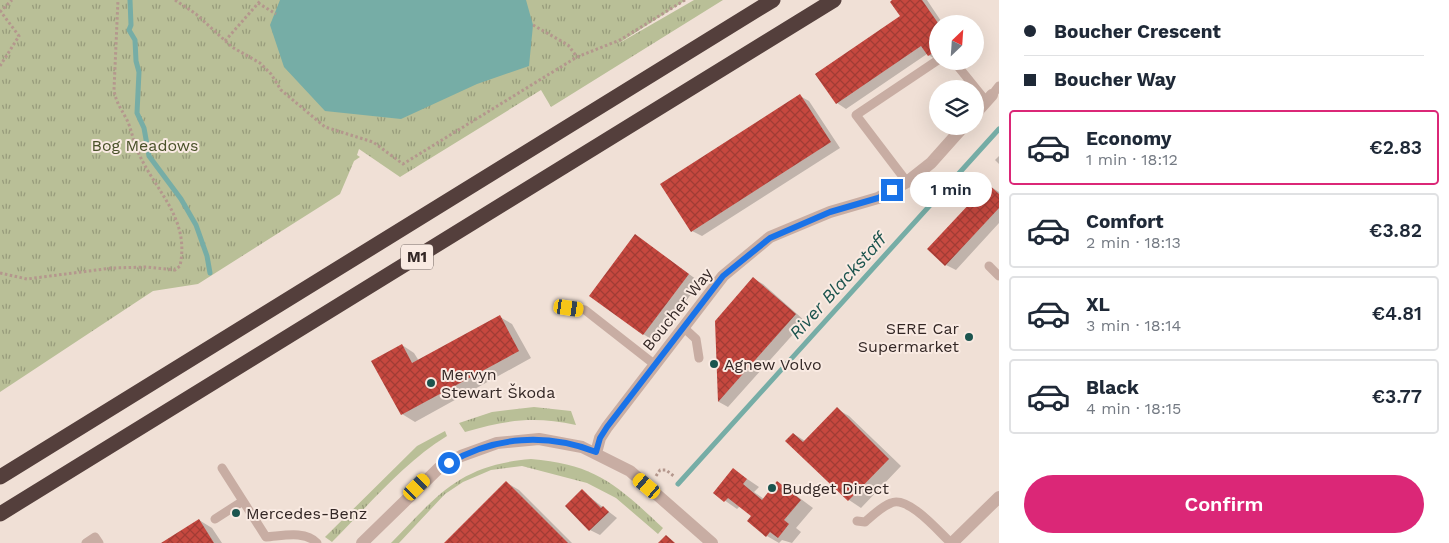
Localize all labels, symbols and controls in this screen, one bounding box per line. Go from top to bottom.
north arrow [929,15,984,70]
map controls [929,15,984,135]
text: Boucher Crescent [1054,20,1221,43]
text: Boucher Way [1054,68,1176,91]
button: layers [929,80,984,135]
icon: car [1026,125,1071,170]
text: Economy [1086,127,1171,150]
park label: Bog Meadows [92,136,198,155]
text: €2.83 [1369,136,1422,159]
text: 1 min · 18:12 [1086,150,1178,169]
callout: 1 min [910,172,992,208]
route end [881,179,903,201]
text: 1 min [930,180,972,199]
icon: car [1026,208,1071,253]
text: Comfort [1086,210,1164,233]
text: €3.82 [1369,219,1422,242]
water label: River Blackstaff [784,227,892,343]
text: 2 min · 18:13 [1086,233,1181,252]
road number: M1 [401,244,433,270]
street label: Boucher Way [638,264,717,354]
icon: car [1026,291,1071,336]
text: XL [1086,293,1110,316]
car [553,298,584,318]
text: €4.81 [1372,302,1422,325]
text: 3 min · 18:14 [1086,316,1181,335]
place label: SERE Car Supermarket [858,319,959,356]
marker: SERE Car Supermarket [963,331,975,343]
place label: Agnew Volvo [724,355,822,374]
marker: Agnew Volvo [708,358,720,370]
place label: Mervyn Stewart Škoda [441,365,555,402]
icon: car [1026,374,1071,419]
text: Black [1086,376,1139,399]
marker: Mervyn Stewart Škoda [425,377,437,389]
text: €3.77 [1372,385,1422,408]
text: 4 min · 18:15 [1086,399,1181,418]
route start [438,452,460,474]
car [401,471,432,503]
car [630,471,663,501]
button: Confirm [1024,475,1424,533]
place label: Budget Direct [782,479,889,498]
marker: Budget Direct [766,482,778,494]
place label: Mercedes-Benz [246,504,367,523]
marker: Mercedes-Benz [230,507,242,519]

